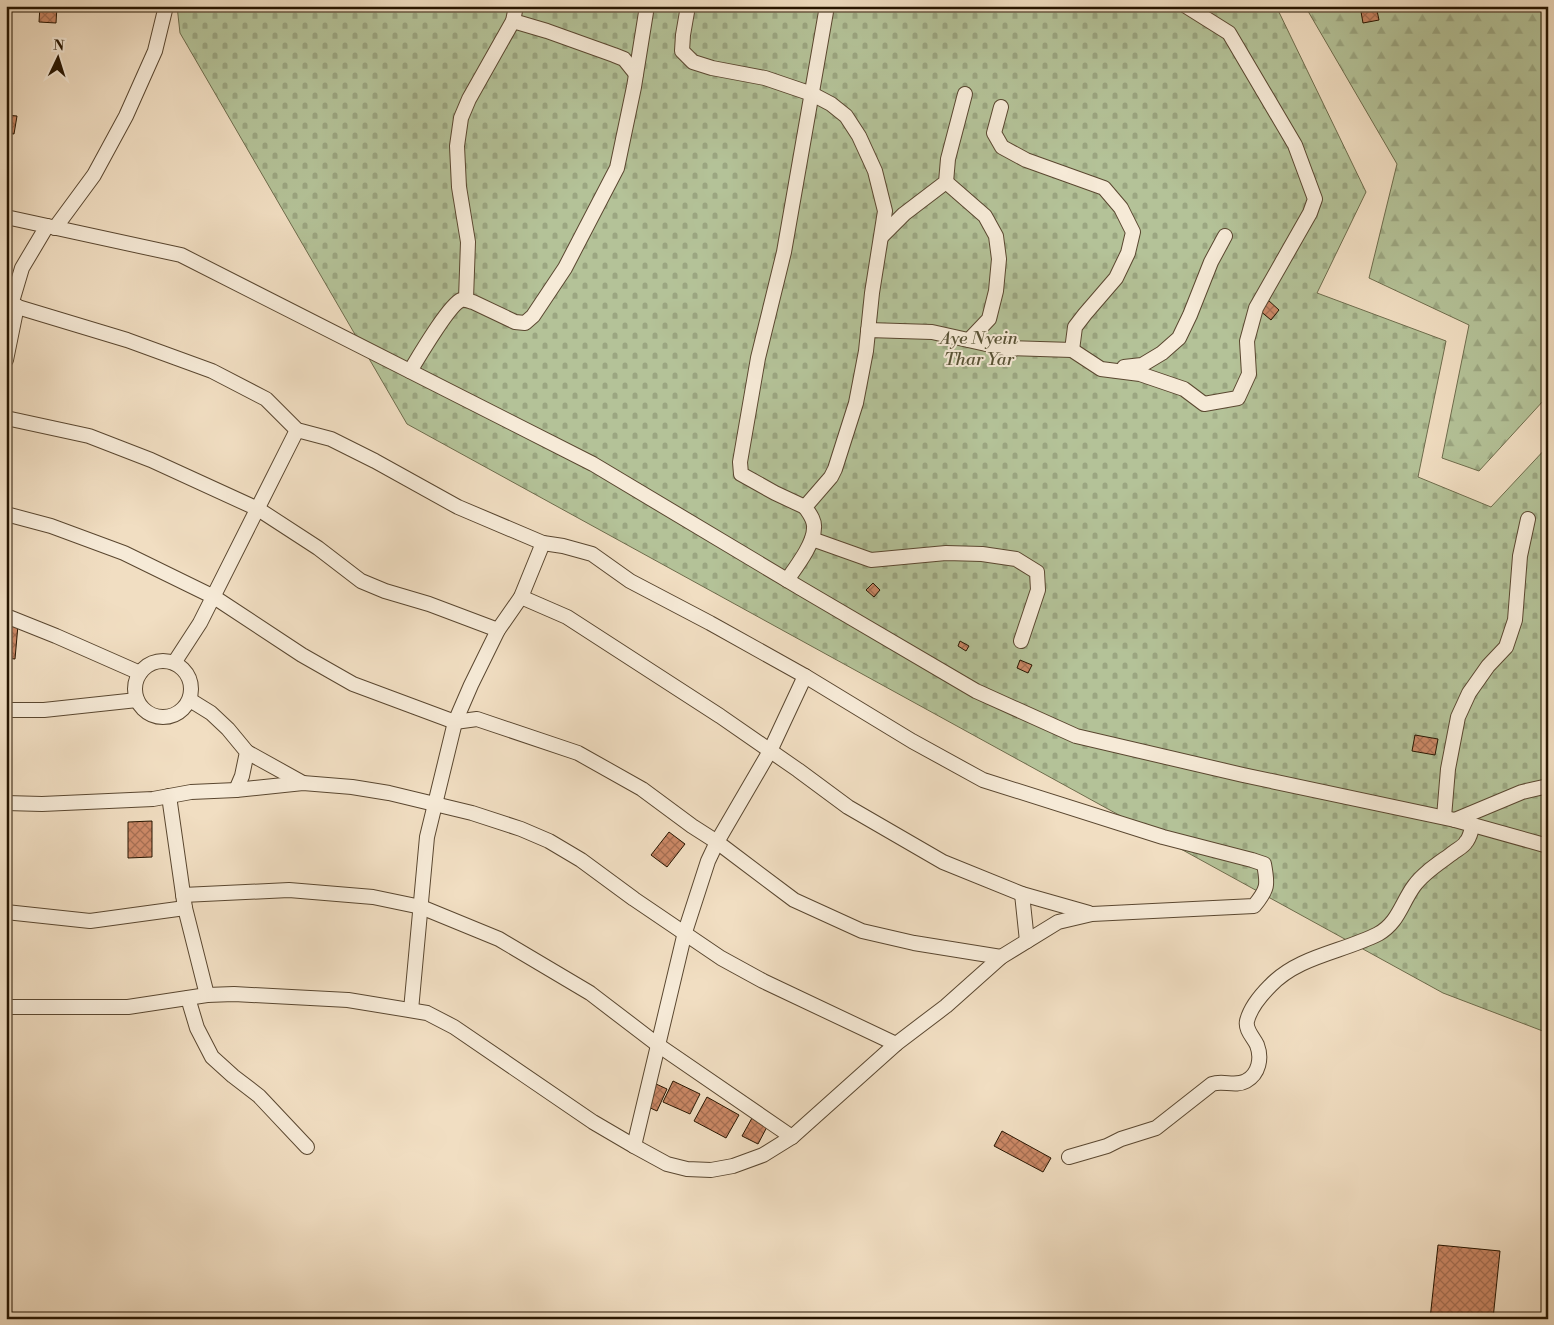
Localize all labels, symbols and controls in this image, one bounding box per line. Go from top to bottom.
north arrow [32,32,82,82]
text: N [53,37,65,55]
park label: Aye Nyein Thar Yar [938,327,1019,371]

